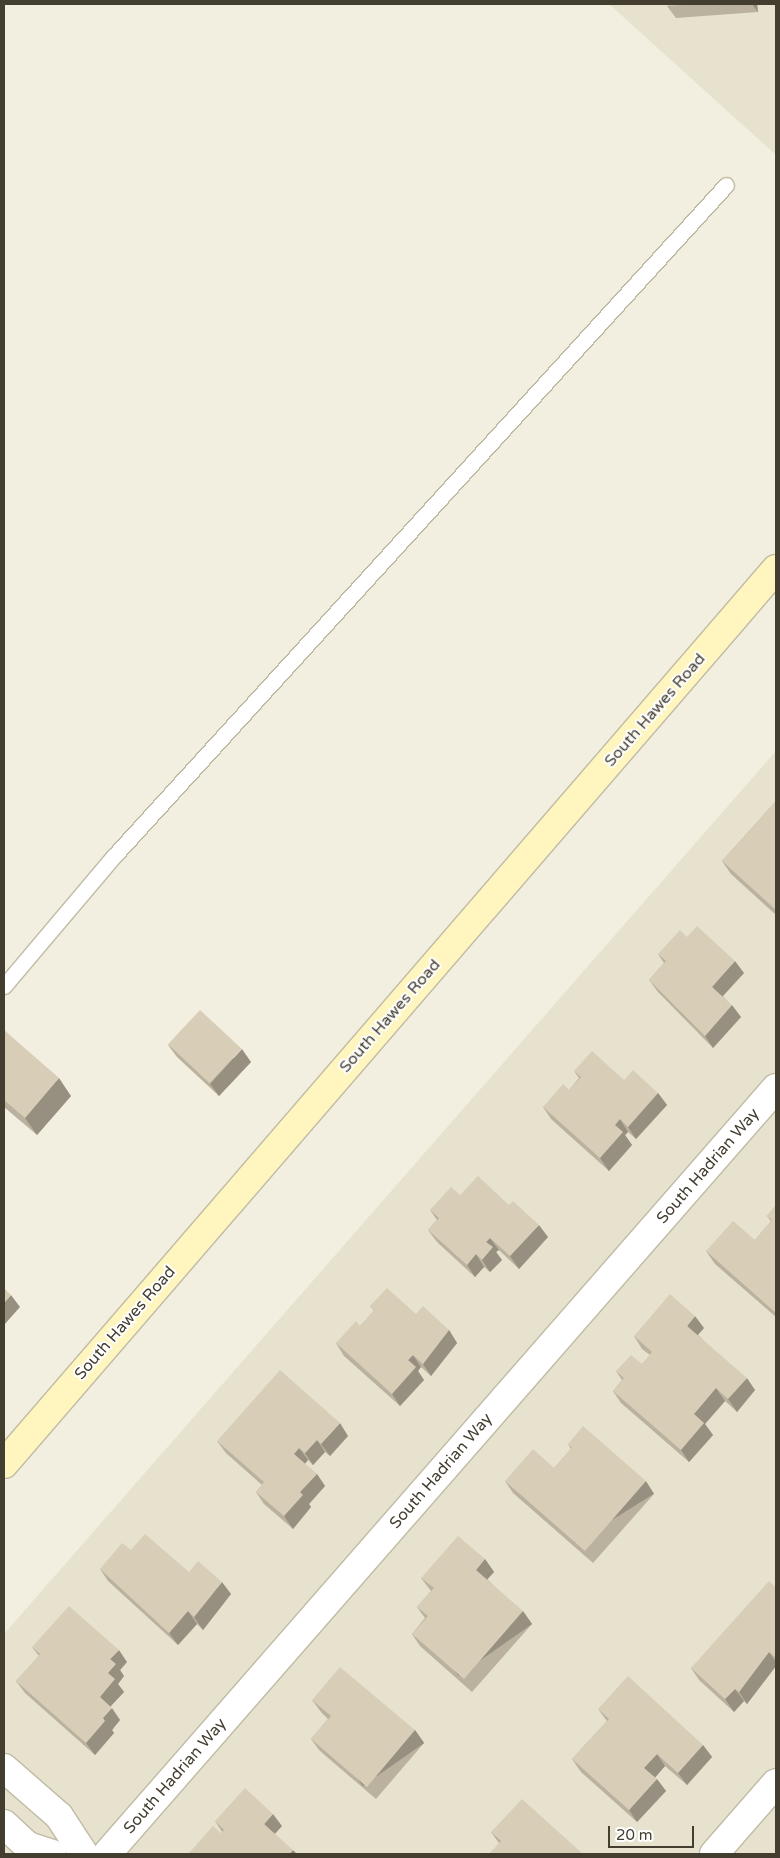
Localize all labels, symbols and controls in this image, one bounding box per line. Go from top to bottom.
street label: South Hawes Road [601,649,709,771]
street label: South Hawes Road [336,955,444,1077]
street label: South Hadrian Way [653,1104,763,1228]
street label: South Hawes Road [71,1262,179,1384]
street label: South Hadrian Way [386,1409,496,1533]
street label: South Hadrian Way [120,1714,230,1838]
scale bar [610,1816,696,1848]
text: 20 m [616,1826,653,1844]

